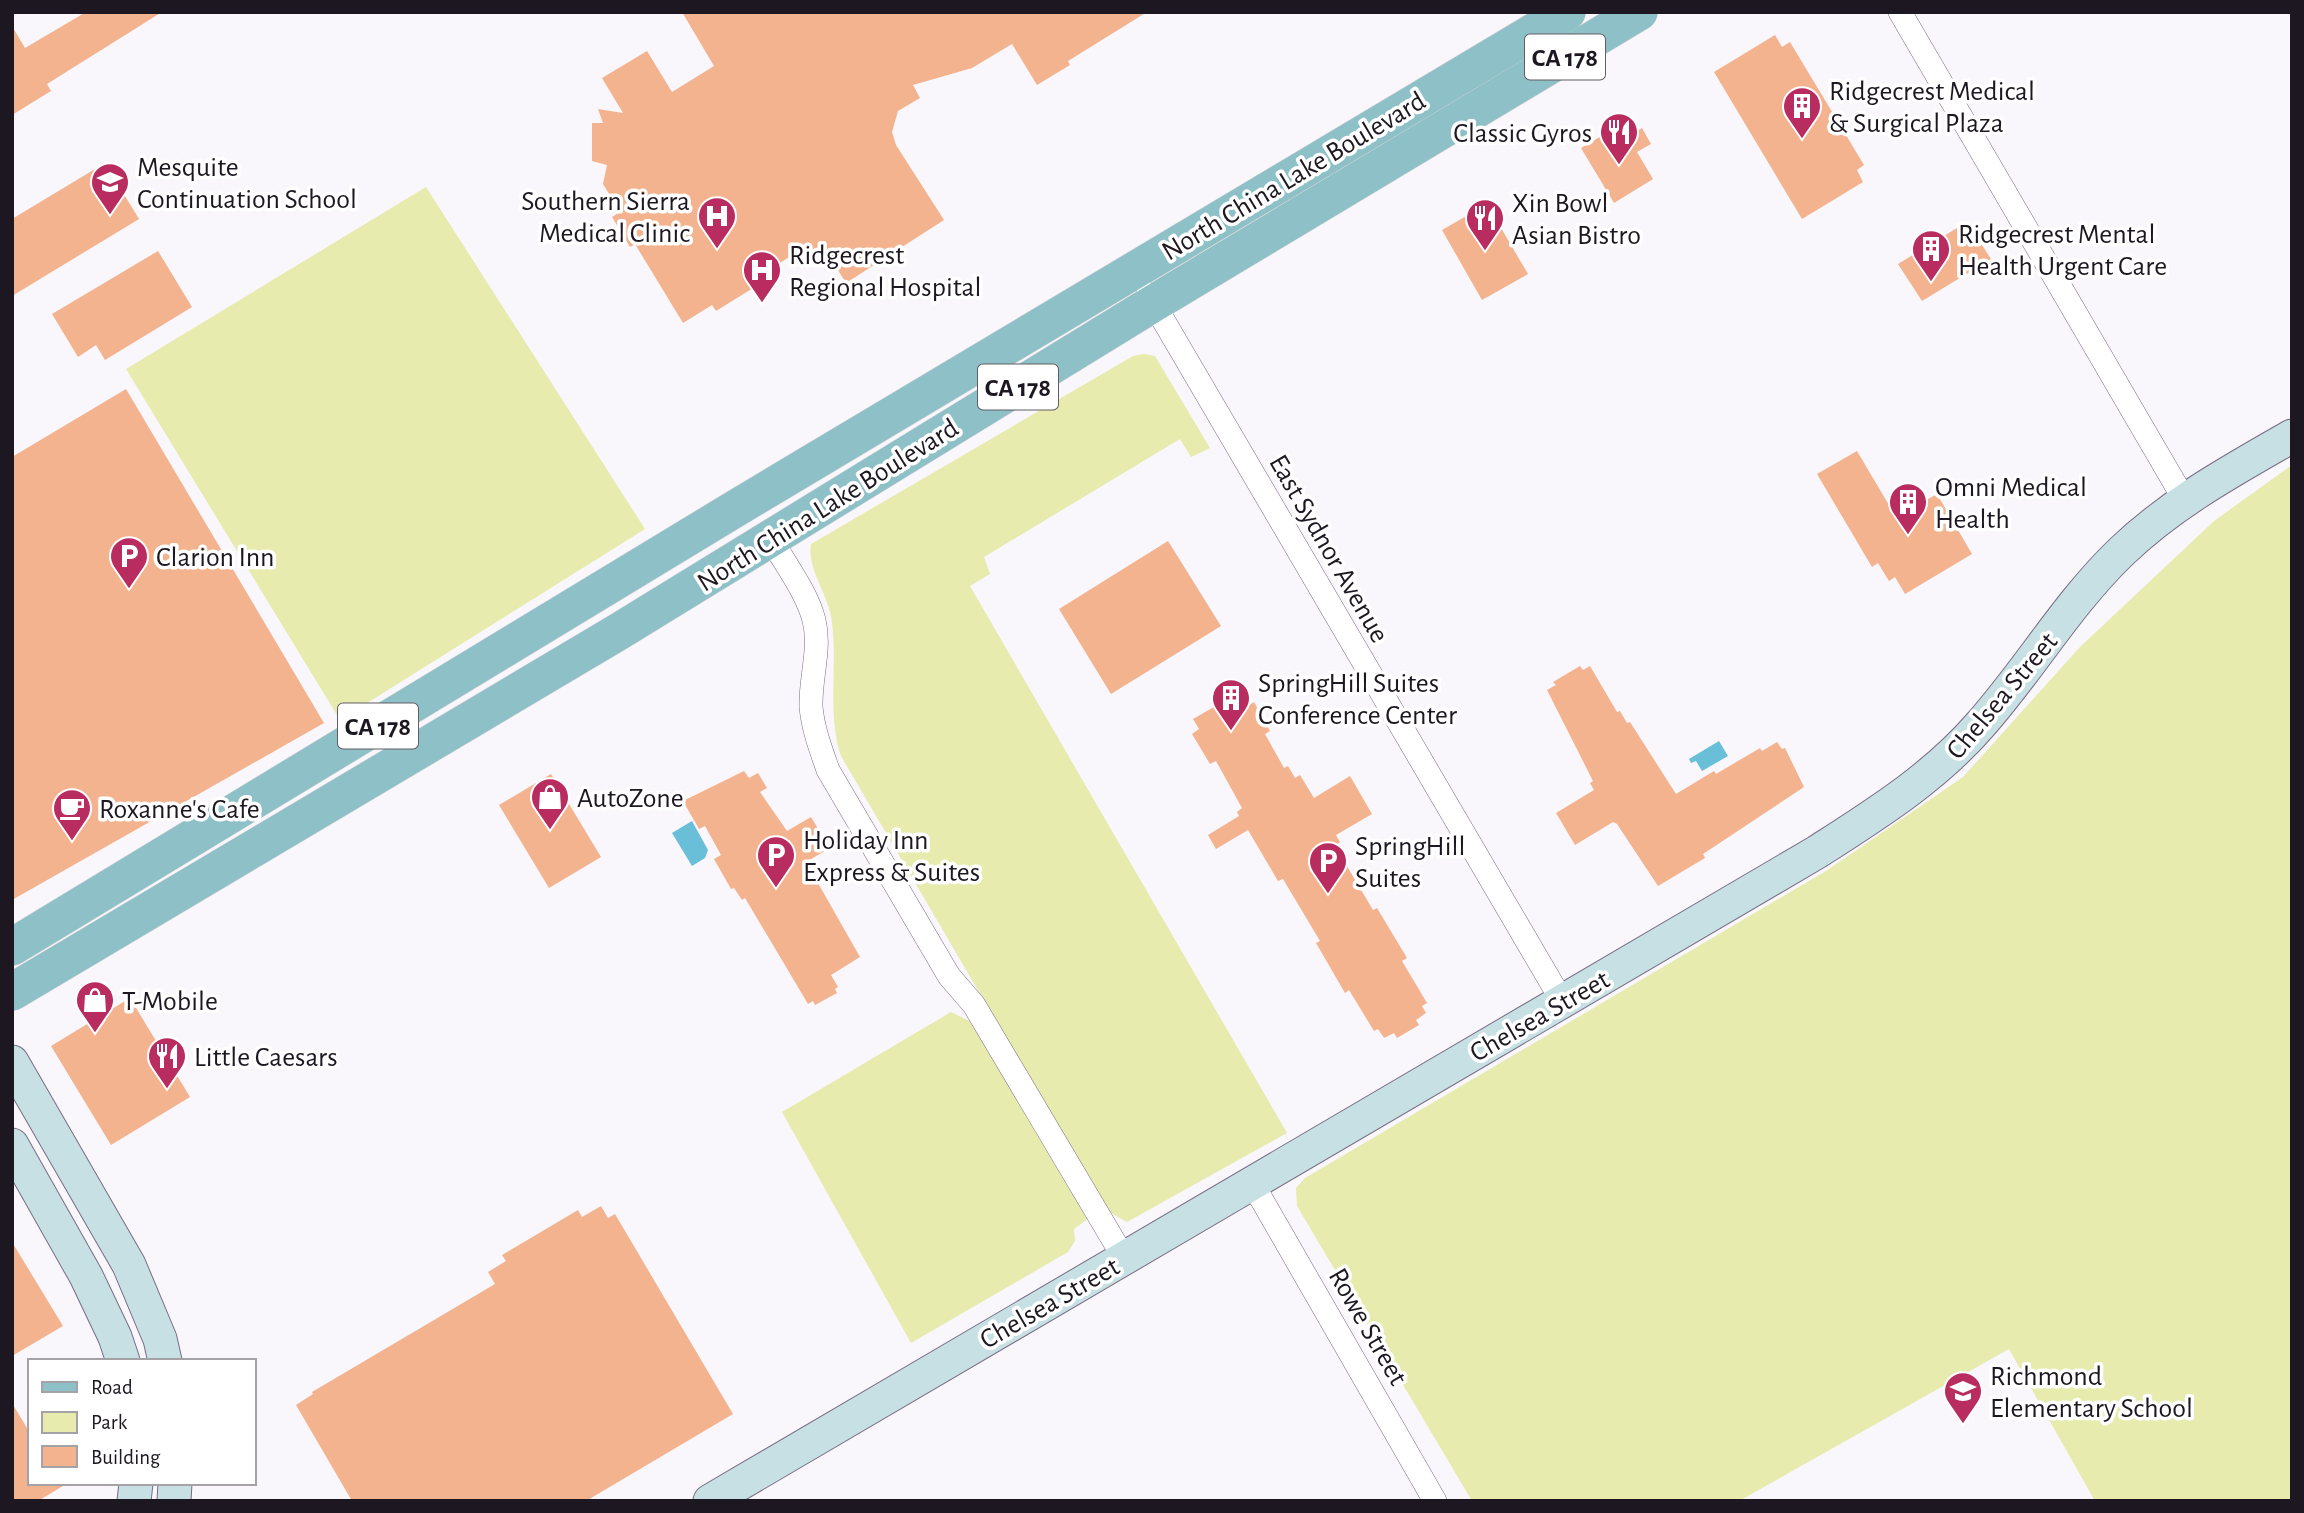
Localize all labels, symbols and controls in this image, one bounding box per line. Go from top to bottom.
road number: CA 178 [1525,34,1605,80]
place label: Ridgecrest Medical & Surgical Plaza [1829,78,2035,138]
building icon: Ridgecrest Medical & Surgical Plaza [1781,85,1823,140]
street label: North China Lake Boulevard [1158,87,1431,266]
restaurant icon: Classic Gyros [1598,111,1640,166]
place label: Classic Gyros [1453,120,1592,148]
place label: Mesquite Continuation School [137,154,357,214]
school or university icon: Mesquite Continuation School [89,161,131,216]
place label: Southern Sierra Medical Clinic [521,188,690,248]
place label: Xin Bowl Asian Bistro [1512,190,1641,250]
hospital icon: Southern Sierra Medical Clinic [696,195,738,250]
restaurant icon: Xin Bowl Asian Bistro [1464,197,1506,252]
place label: Ridgecrest Mental Health Urgent Care [1958,221,2167,281]
building icon: Ridgecrest Mental Health Urgent Care [1910,228,1952,283]
place label: Ridgecrest Regional Hospital [789,242,981,302]
hospital icon: Ridgecrest Regional Hospital [741,249,783,304]
road number: CA 178 [978,364,1058,410]
street label: North China Lake Boulevard [693,414,963,598]
street label: East Sydnor Avenue [1263,450,1393,648]
place label: Omni Medical Health [1935,474,2087,534]
building icon: Omni Medical Health [1887,481,1929,536]
parking icon: Clarion Inn [108,535,150,590]
place label: Clarion Inn [156,544,274,572]
street label: Chelsea Street [1942,628,2063,765]
place label: SpringHill Suites Conference Center [1258,670,1457,730]
building icon: SpringHill Suites Conference Center [1210,677,1252,732]
road number: CA 178 [338,704,418,748]
shop icon: AutoZone [529,776,571,831]
place label: AutoZone [577,785,684,813]
cafe icon: Roxanne's Cafe [51,787,93,842]
place label: Roxanne's Cafe [99,796,260,824]
place label: Holiday Inn Express & Suites [803,827,980,887]
place label: SpringHill Suites [1355,833,1465,893]
parking icon: Holiday Inn Express & Suites [755,834,797,889]
parking icon: SpringHill Suites [1307,840,1349,895]
street label: Chelsea Street [1466,966,1614,1068]
shop icon: T-Mobile [74,979,116,1034]
place label: T-Mobile [122,988,218,1016]
restaurant icon: Little Caesars [146,1035,188,1090]
place label: Little Caesars [194,1044,338,1072]
street label: Chelsea Street [976,1253,1124,1355]
street label: Rowe Street [1323,1264,1412,1390]
legend [28,1359,256,1485]
place label: Richmond Elementary School [1990,1363,2193,1423]
school or university icon: Richmond Elementary School [1942,1370,1984,1425]
text: Road [91,1377,133,1398]
text: Park [91,1412,128,1433]
text: Building [91,1447,161,1468]

